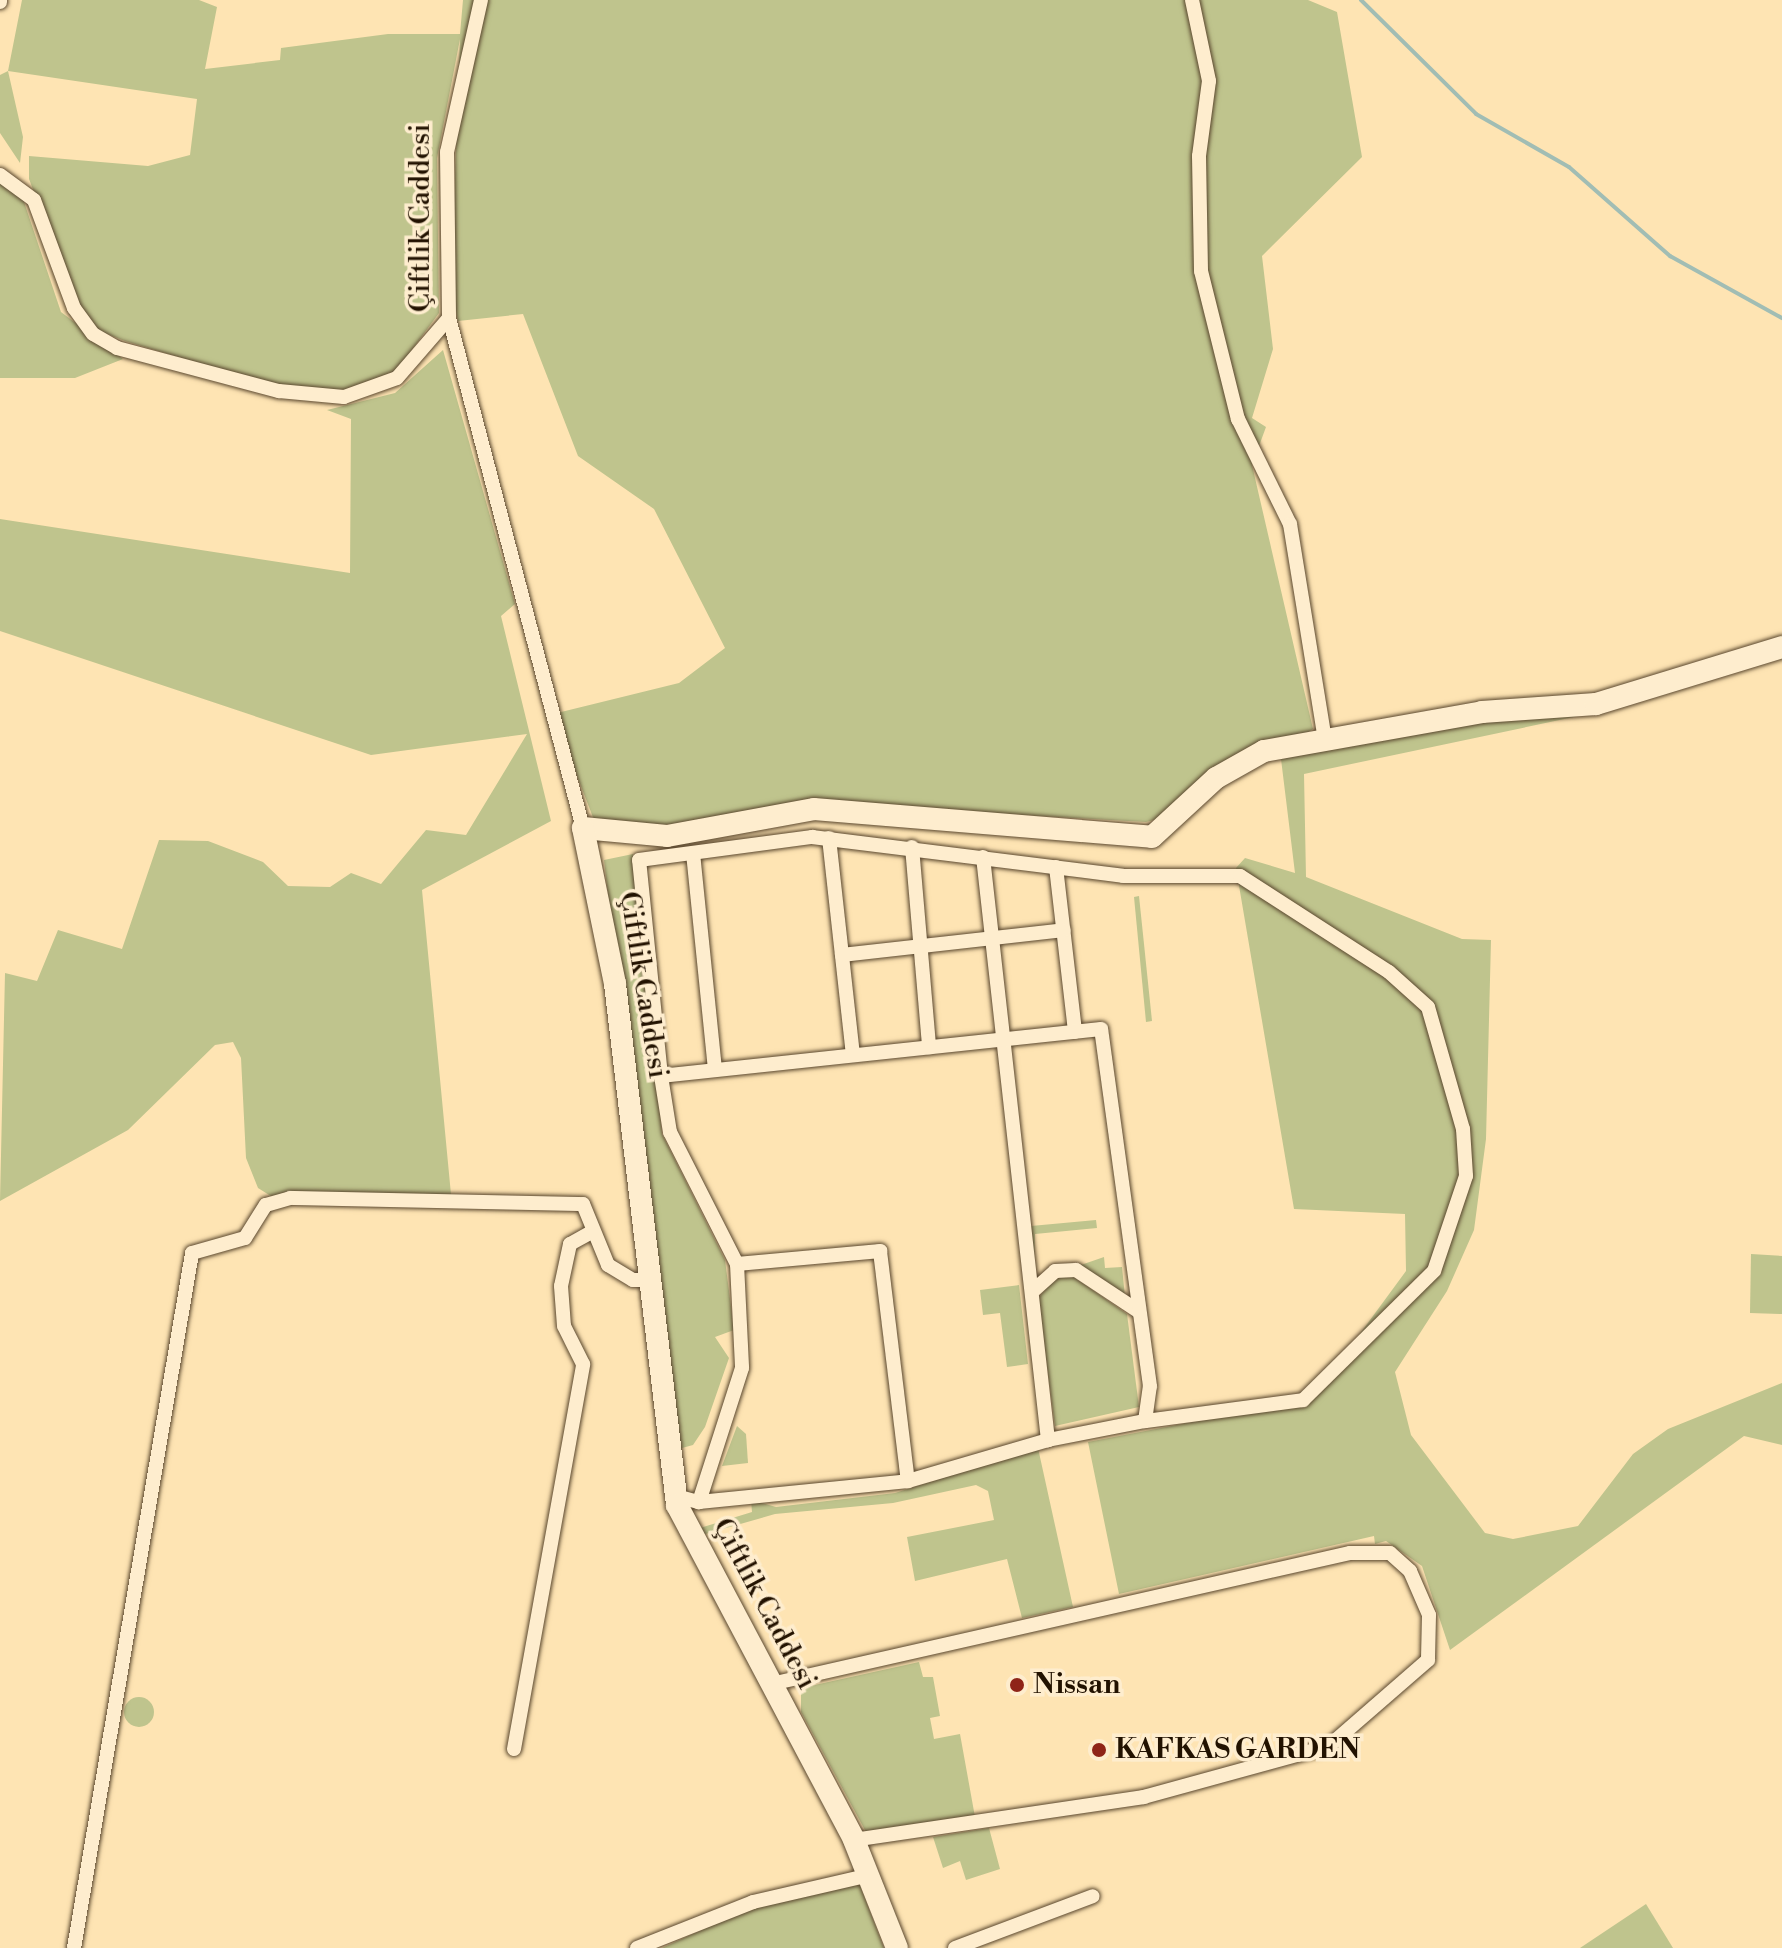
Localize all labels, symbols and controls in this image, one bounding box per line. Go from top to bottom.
street label: Çiftlik Caddesi [404,124,438,312]
street label: Çiftlik Caddesi [612,889,674,1081]
street label: Çiftlik Caddesi [705,1513,823,1695]
place label: Nissan [1033,1668,1120,1702]
marker: Nissan [1008,1676,1026,1694]
place label: KAFKAS GARDEN [1115,1733,1360,1767]
marker: KAFKAS GARDEN [1090,1741,1108,1759]

